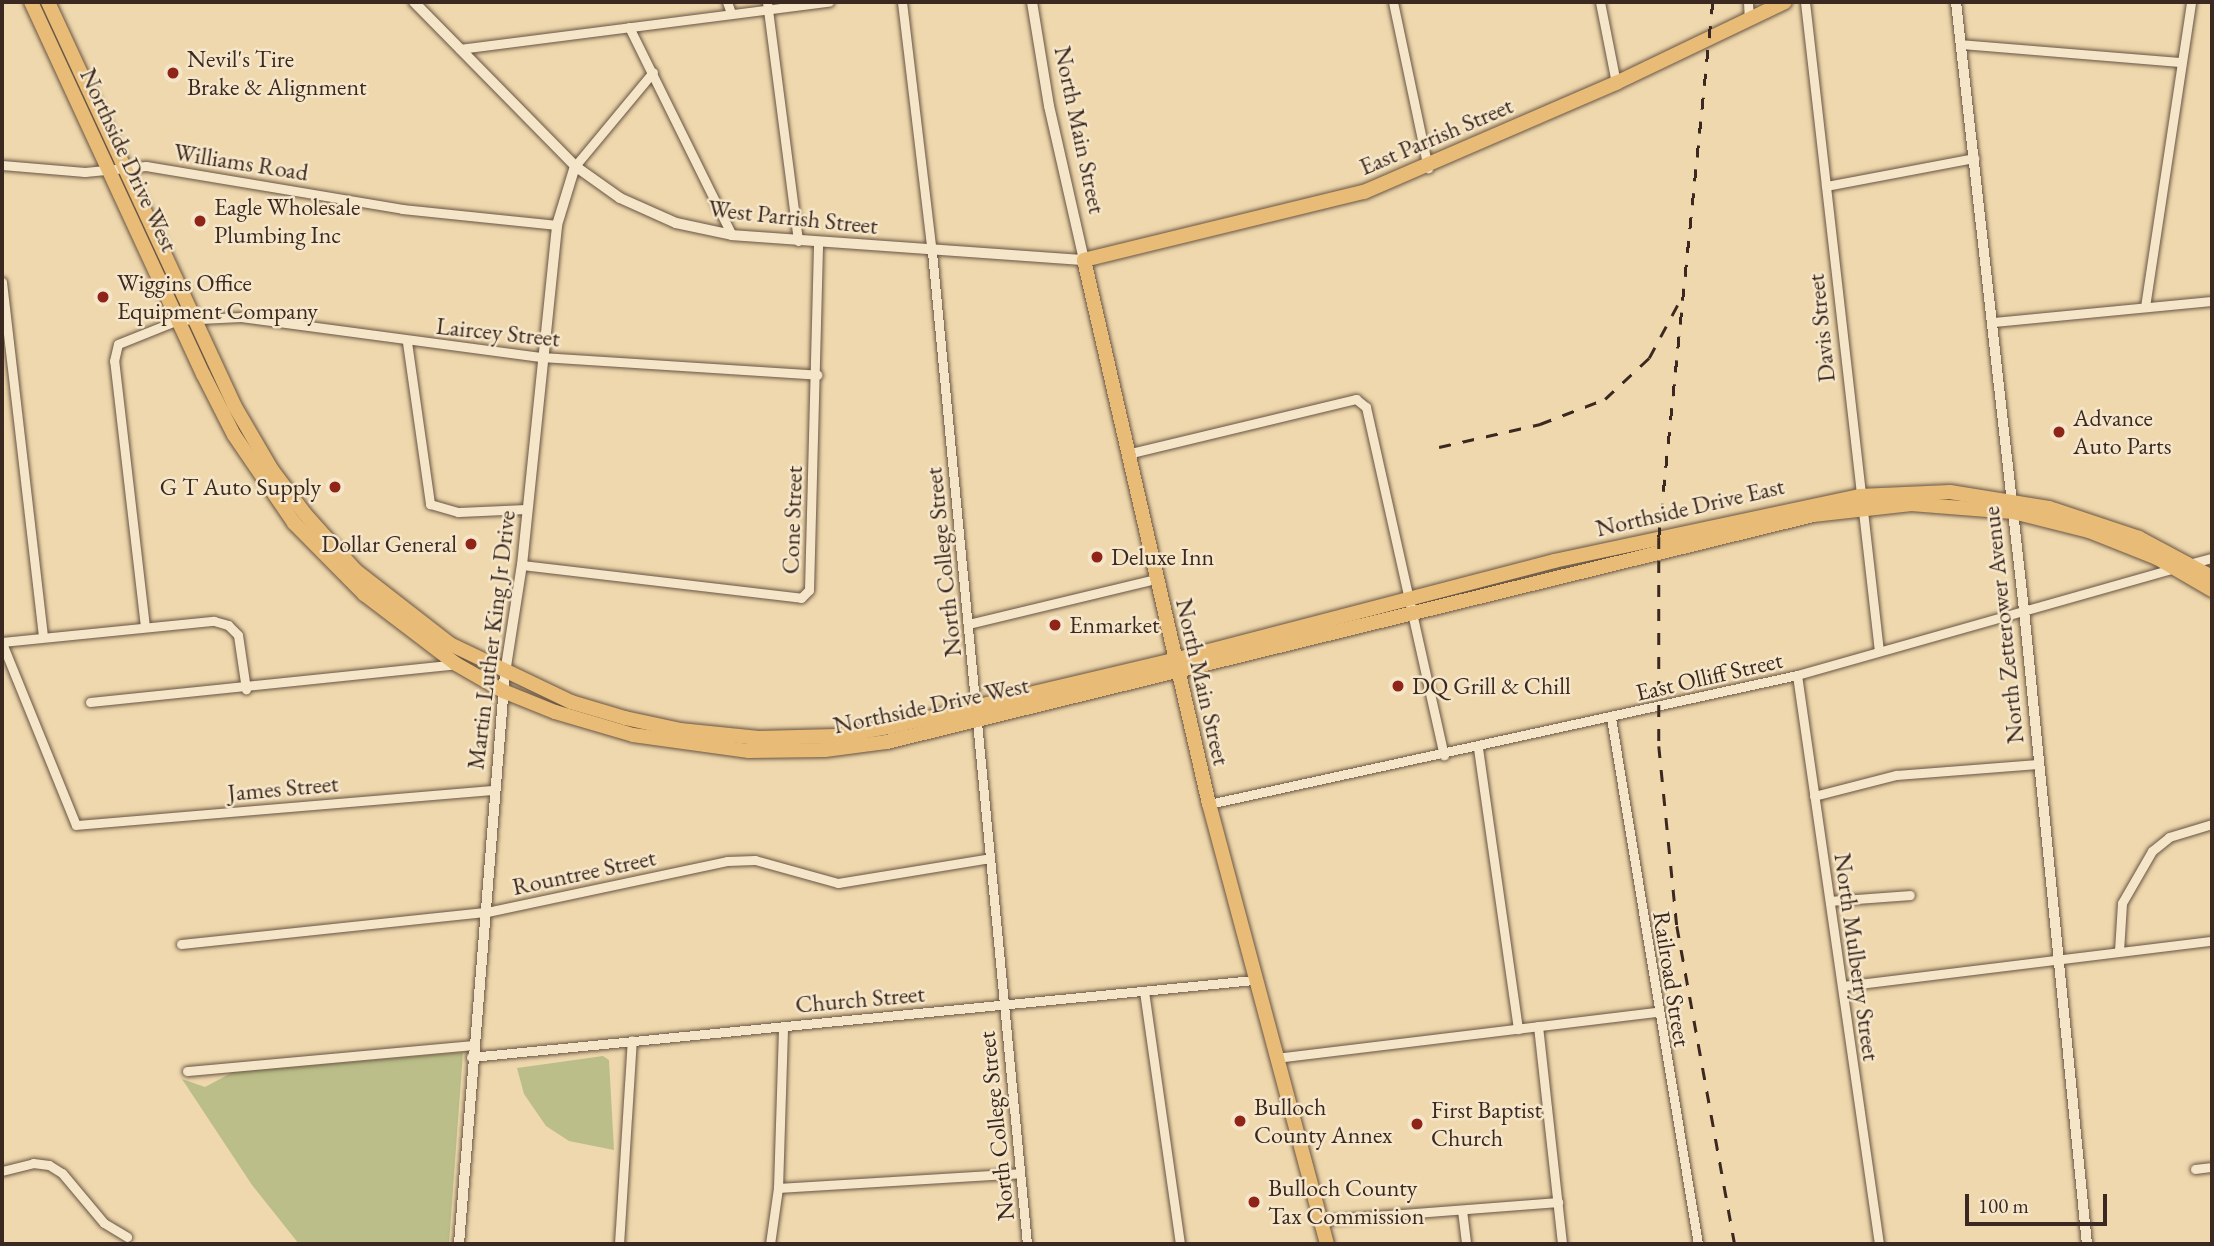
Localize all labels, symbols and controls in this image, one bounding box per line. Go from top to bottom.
street label: North Main Street [1048,44,1112,216]
place label: Nevil's Tire Brake & Alignment [187,45,367,101]
street label: Northside Drive West [74,64,184,256]
marker: Nevil's Tire Brake & Alignment [165,65,181,81]
street label: East Parrish Street [1355,91,1517,181]
street label: Williams Road [172,137,310,187]
place label: Eagle Wholesale Plumbing Inc [214,193,360,249]
street label: West Parrish Street [707,194,879,240]
marker: Eagle Wholesale Plumbing Inc [192,213,208,229]
place label: Wiggins Office Equipment Company [117,269,318,325]
street label: Davis Street [1801,272,1841,384]
marker: Wiggins Office Equipment Company [95,289,111,305]
street label: Laircey Street [435,311,561,353]
place label: Advance Auto Parts [2073,404,2171,460]
marker: Advance Auto Parts [2051,424,2067,440]
street label: Cone Street [776,465,808,575]
street label: North College Street [919,466,967,658]
street label: Northside Drive East [1593,471,1787,543]
place label: G T Auto Supply [160,473,321,501]
marker: G T Auto Supply [327,479,343,495]
street label: North Zetterower Avenue [1976,505,2030,745]
street label: Martin Luther King Jr Drive [461,509,521,771]
place label: Dollar General [321,530,457,558]
marker: Dollar General [463,536,479,552]
place label: Deluxe Inn [1111,543,1214,571]
marker: Deluxe Inn [1089,549,1105,565]
street label: North Main Street [1170,596,1236,768]
place label: Enmarket [1069,611,1160,639]
marker: Enmarket [1047,617,1063,633]
street label: East Olliff Street [1633,645,1785,707]
street label: Northside Drive West [831,670,1031,740]
place label: DQ Grill & Chill [1412,672,1571,700]
marker: DQ Grill & Chill [1390,678,1406,694]
street label: James Street [226,769,340,807]
street label: Rountree Street [510,843,658,901]
street label: North Mulberry Street [1828,851,1886,1063]
street label: Railroad Street [1647,909,1697,1049]
street label: Church Street [794,979,926,1019]
street label: North College Street [972,1030,1020,1222]
place label: Bulloch County Annex [1254,1093,1392,1149]
place label: First Baptist Church [1431,1096,1542,1152]
marker: Bulloch County Annex [1232,1113,1248,1129]
marker: First Baptist Church [1409,1116,1425,1132]
place label: Bulloch County Tax Commission [1268,1174,1424,1230]
scale bar [1969,1180,2111,1224]
text: 100 m [1978,1192,2029,1219]
marker: Bulloch County Tax Commission [1246,1194,1262,1210]

